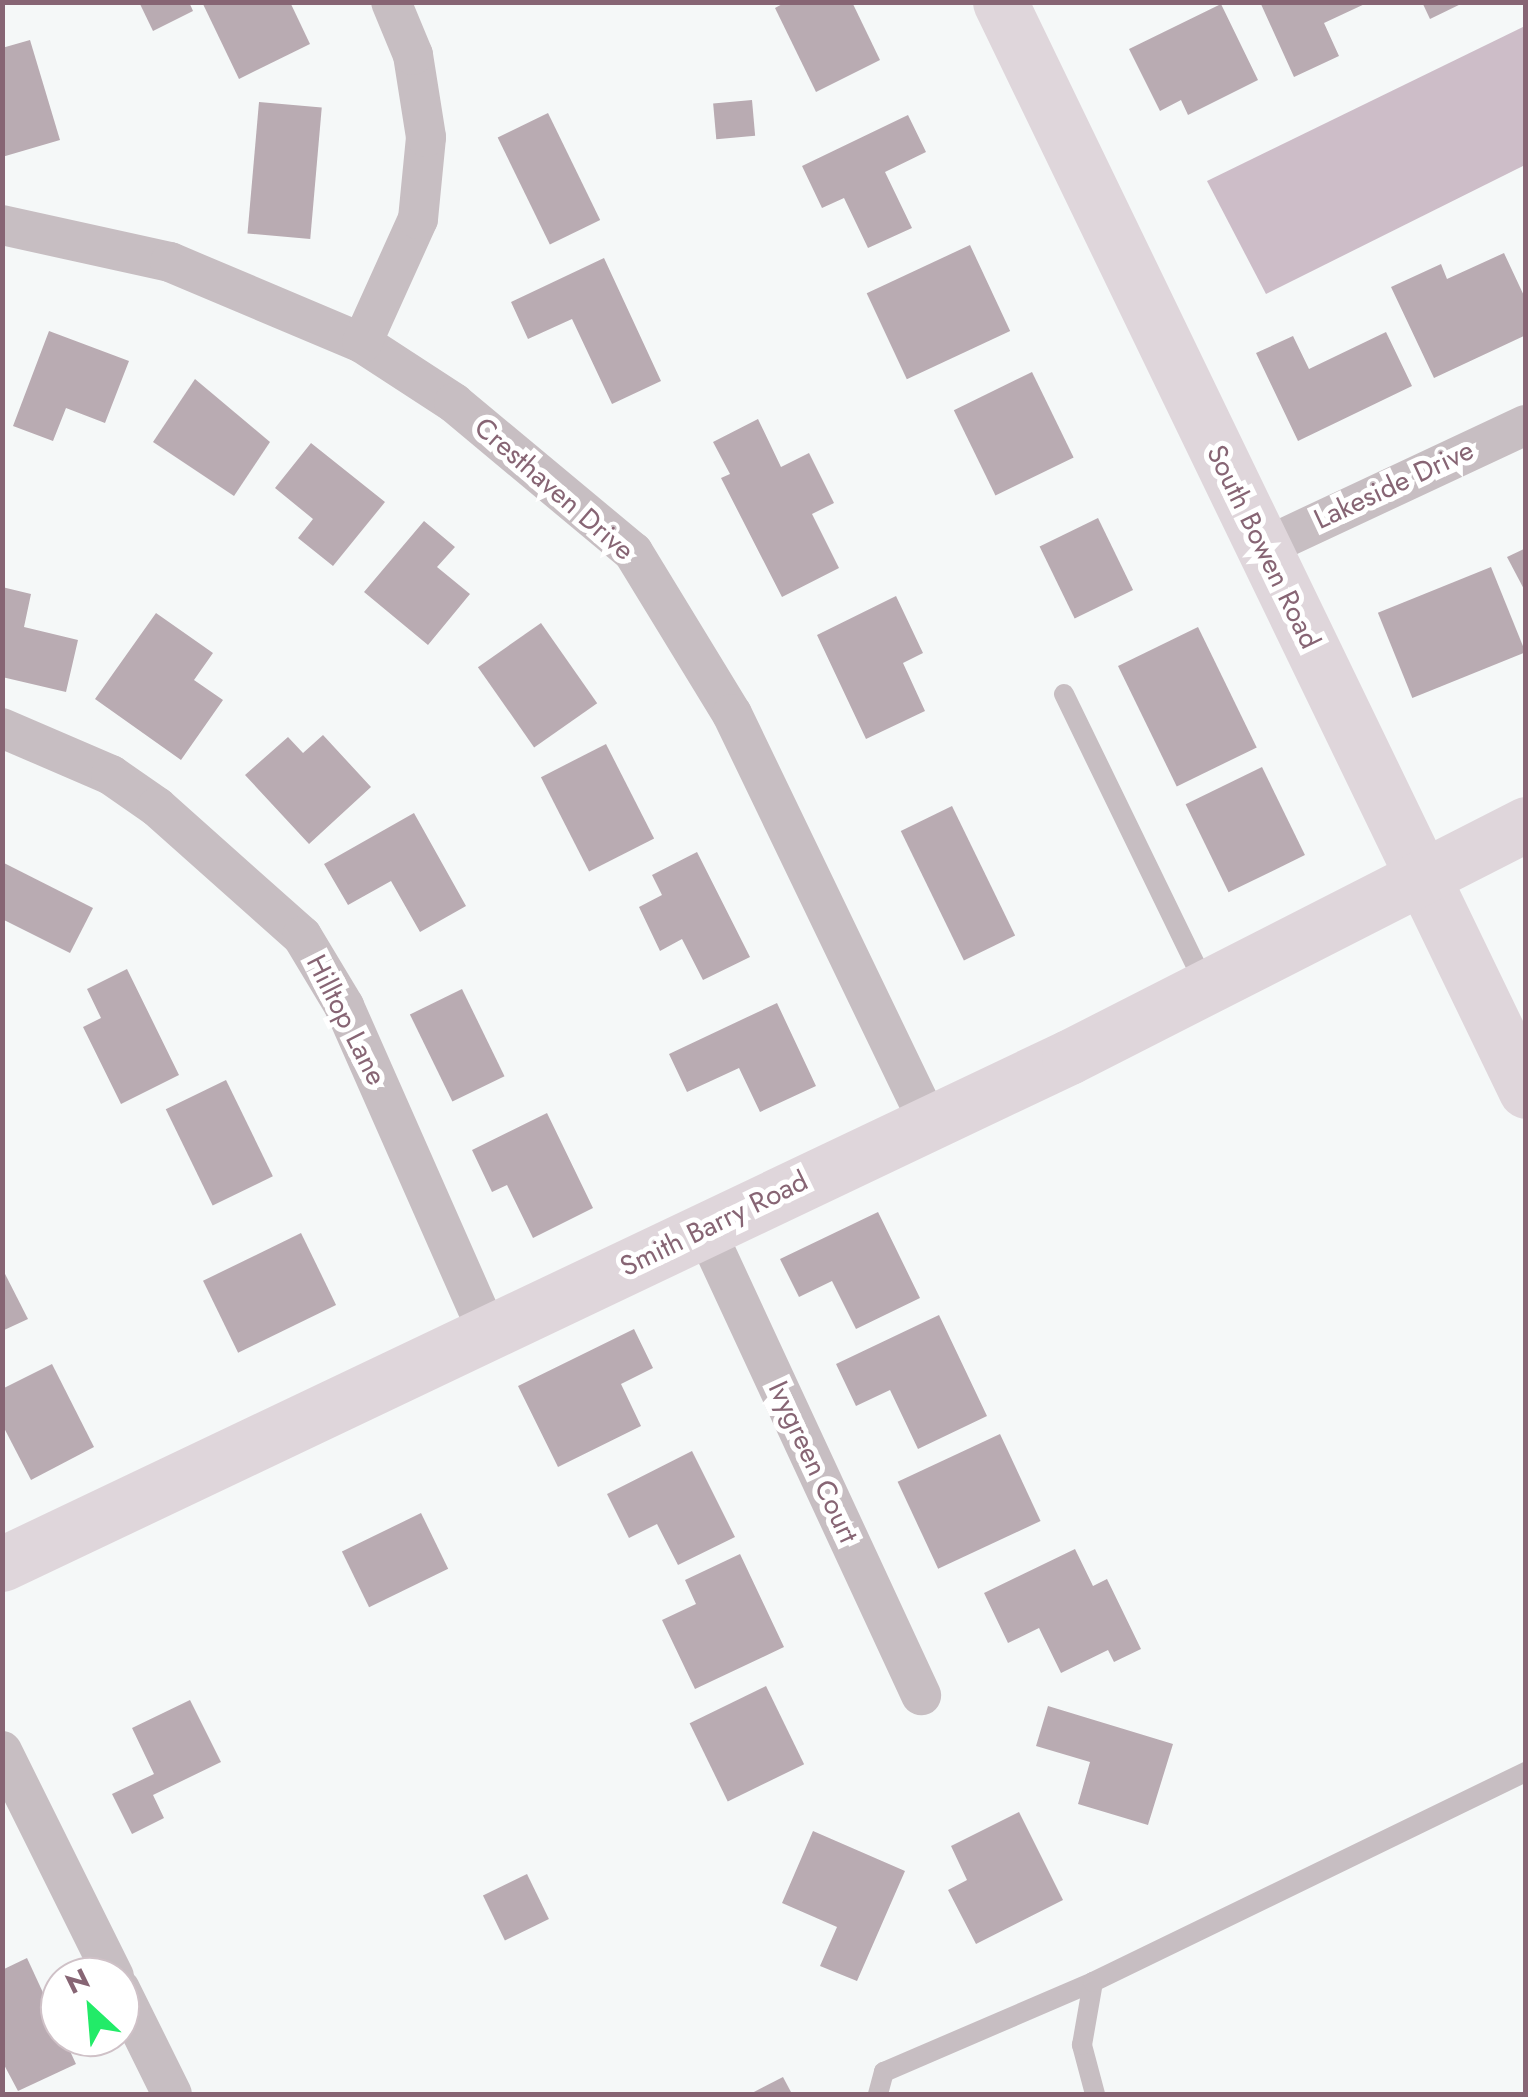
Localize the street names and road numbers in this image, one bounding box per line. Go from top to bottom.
street label: Cresthaven Drive [467,411,641,567]
street label: Lakeside Drive [1309,433,1479,537]
street label: South Bowen Road [1199,440,1327,654]
street label: Hilltop Lane [299,949,393,1091]
street label: Smith Barry Road [615,1164,813,1284]
street label: Ivygreen Court [761,1376,865,1548]

